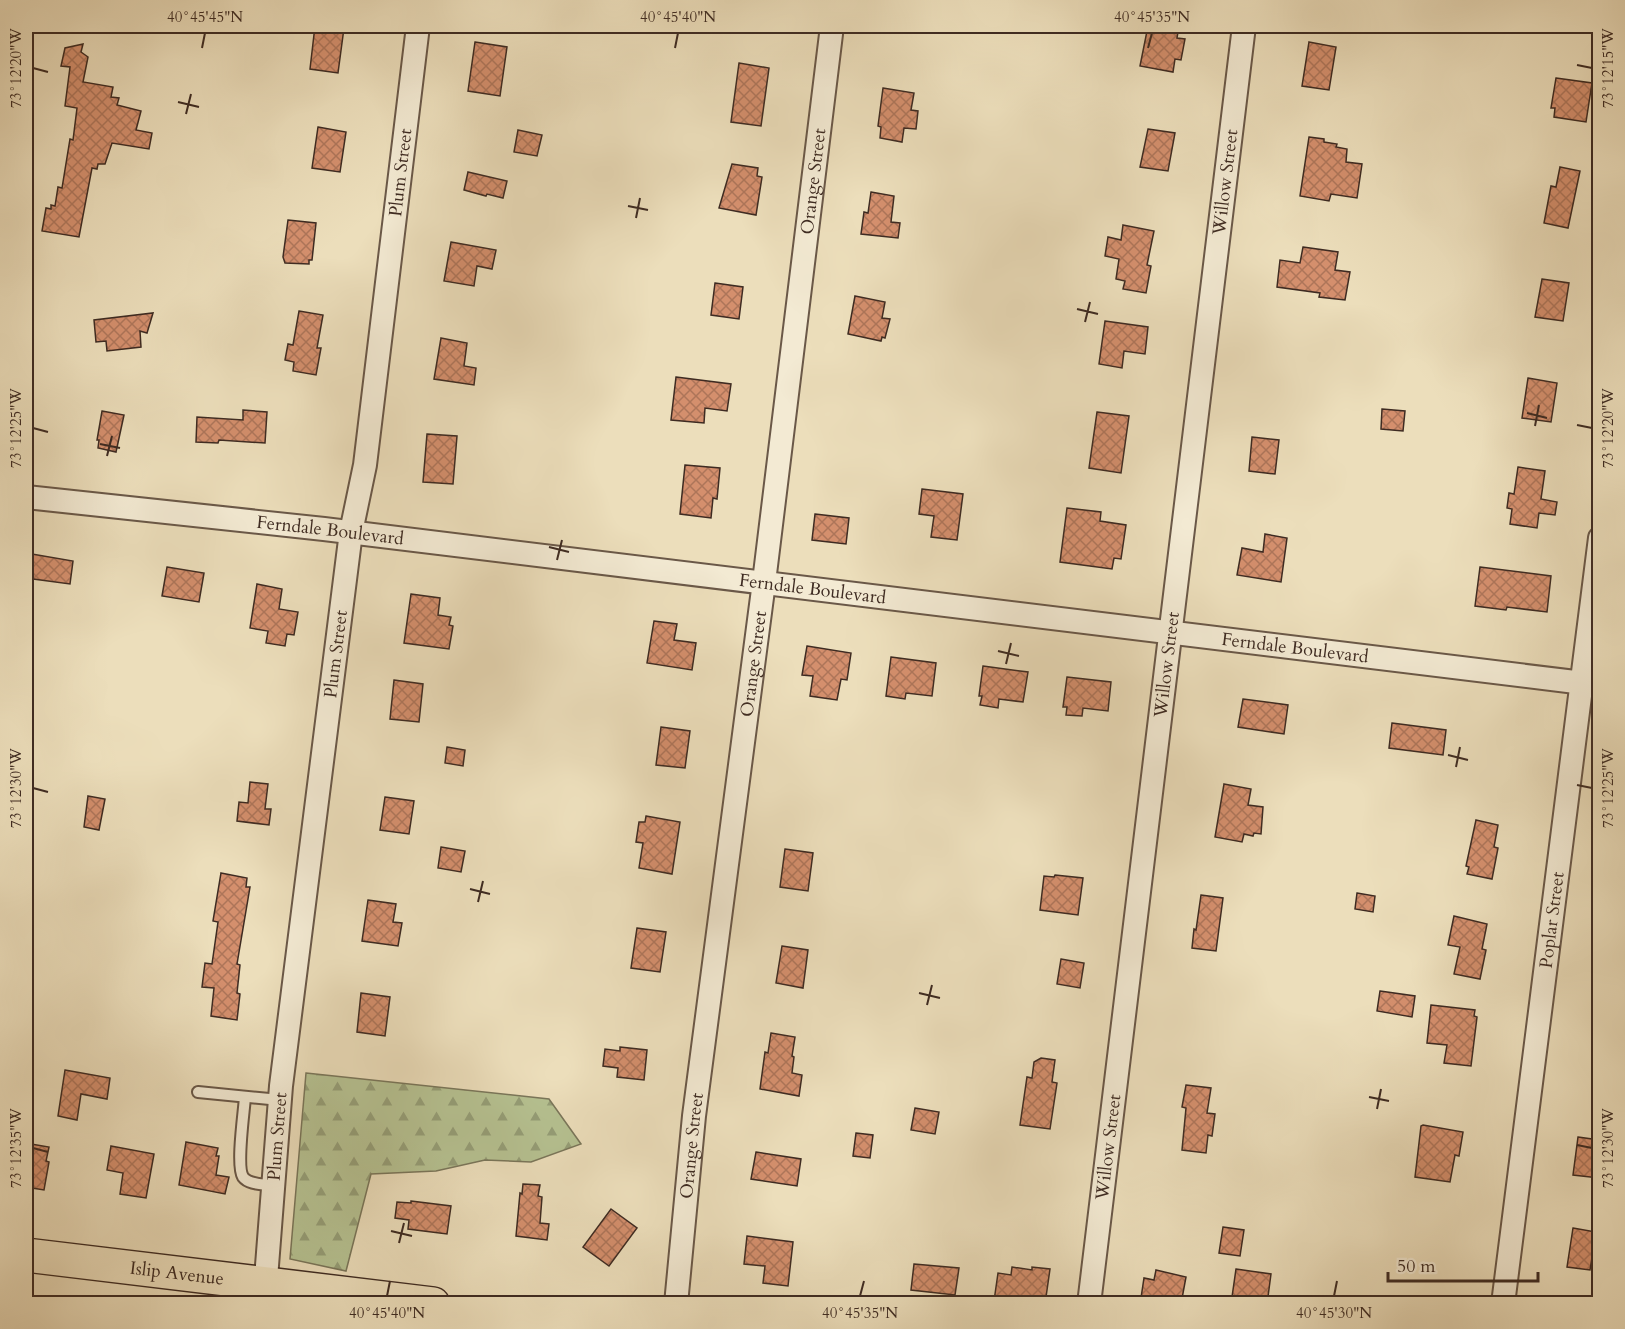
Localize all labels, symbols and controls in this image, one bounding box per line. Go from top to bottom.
text: 40°45'45"N [167,7,243,27]
text: 40°45'40"N [640,7,716,27]
text: 40°45'35"N [1114,7,1190,27]
text: 73°12'20"W [6,28,26,108]
text: 73°12'15"W [1598,28,1618,108]
street label: Plum Street [383,127,419,218]
street label: Orange Street [795,127,832,236]
street label: Willow Street [1207,128,1244,238]
text: 73°12'25"W [6,388,26,468]
text: 73°12'20"W [1598,388,1618,468]
street label: Ferndale Boulevard [255,510,406,552]
street label: Ferndale Boulevard [738,568,888,611]
street label: Plum Street [318,608,354,700]
street label: Orange Street [734,609,773,718]
street label: Willow Street [1148,610,1186,720]
street label: Ferndale Boulevard [1220,627,1370,670]
text: 73°12'30"W [6,748,26,828]
text: 73°12'25"W [1598,748,1618,828]
street label: Poplar Street [1534,870,1571,970]
street label: Plum Street [262,1091,293,1182]
street label: Orange Street [674,1091,710,1200]
street label: Willow Street [1090,1093,1127,1203]
text: 73°12'35"W [6,1108,26,1188]
text: 73°12'30"W [1598,1108,1618,1188]
scale bar [1388,1245,1538,1283]
text: 50 m [1397,1254,1436,1279]
street label: Islip Avenue [128,1256,225,1292]
text: 40°45'40"N [349,1303,425,1323]
text: 40°45'35"N [822,1303,898,1323]
text: 40°45'30"N [1296,1303,1372,1323]

